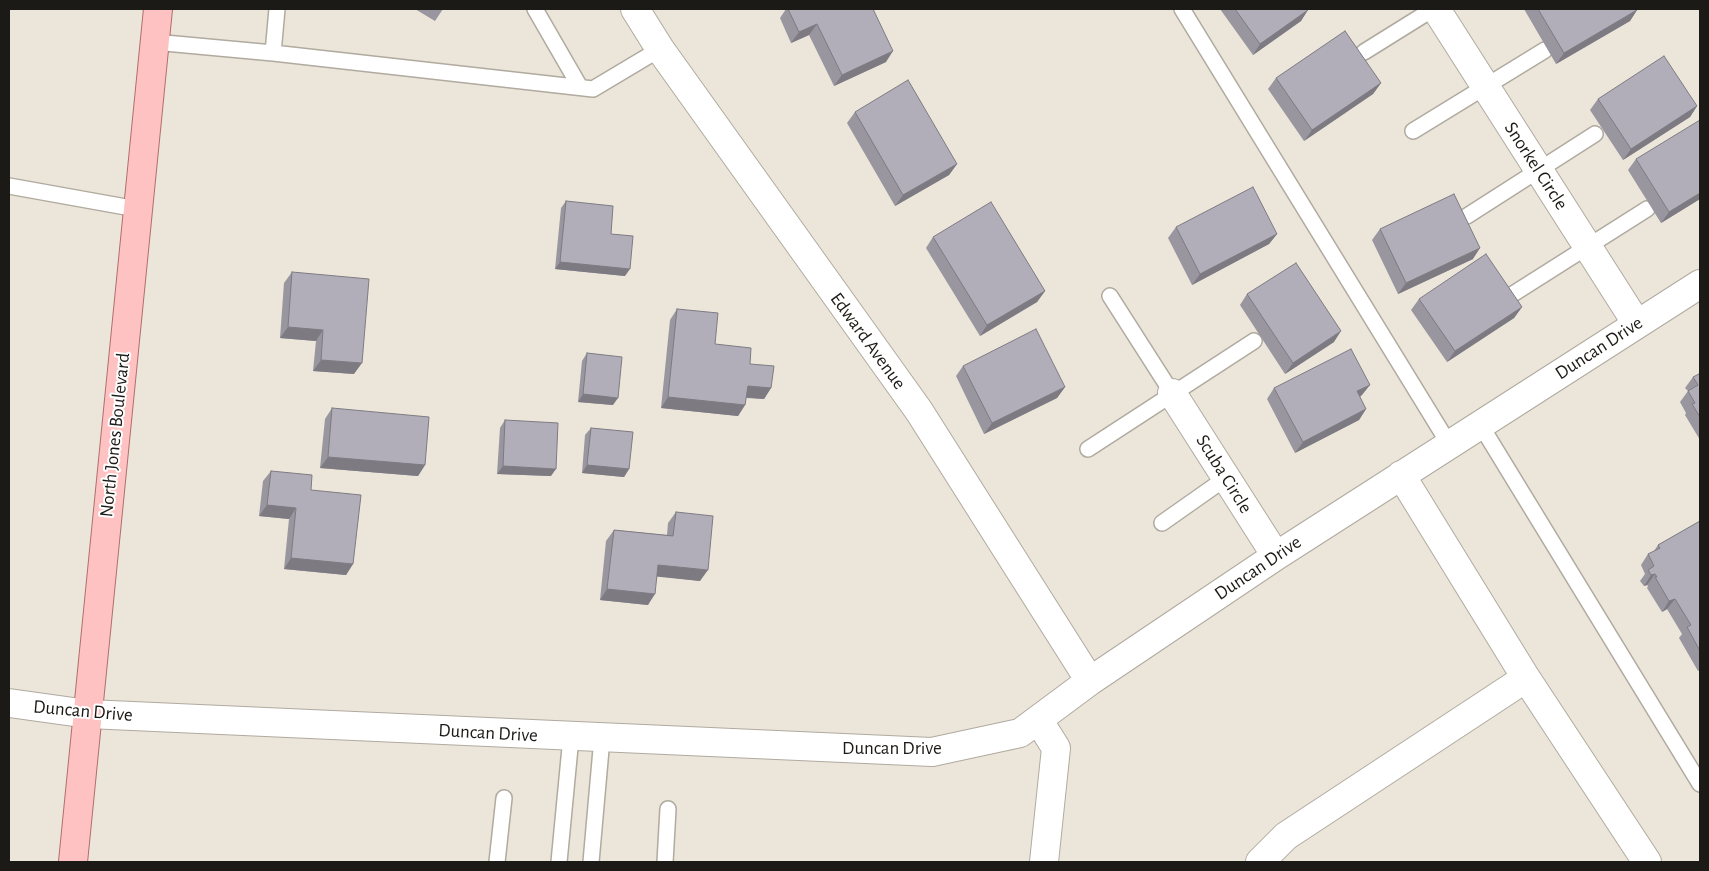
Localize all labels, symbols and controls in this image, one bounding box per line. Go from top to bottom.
street label: Snorkel Circle [1499,118,1573,214]
street label: Edward Avenue [825,288,911,394]
street label: Duncan Drive [1551,311,1647,385]
street label: North Jones Boulevard [95,352,135,518]
street label: Scuba Circle [1191,430,1257,518]
street label: Duncan Drive [1210,531,1306,605]
street label: Duncan Drive [32,695,134,727]
street label: Duncan Drive [438,719,538,747]
street label: Duncan Drive [842,737,942,759]

